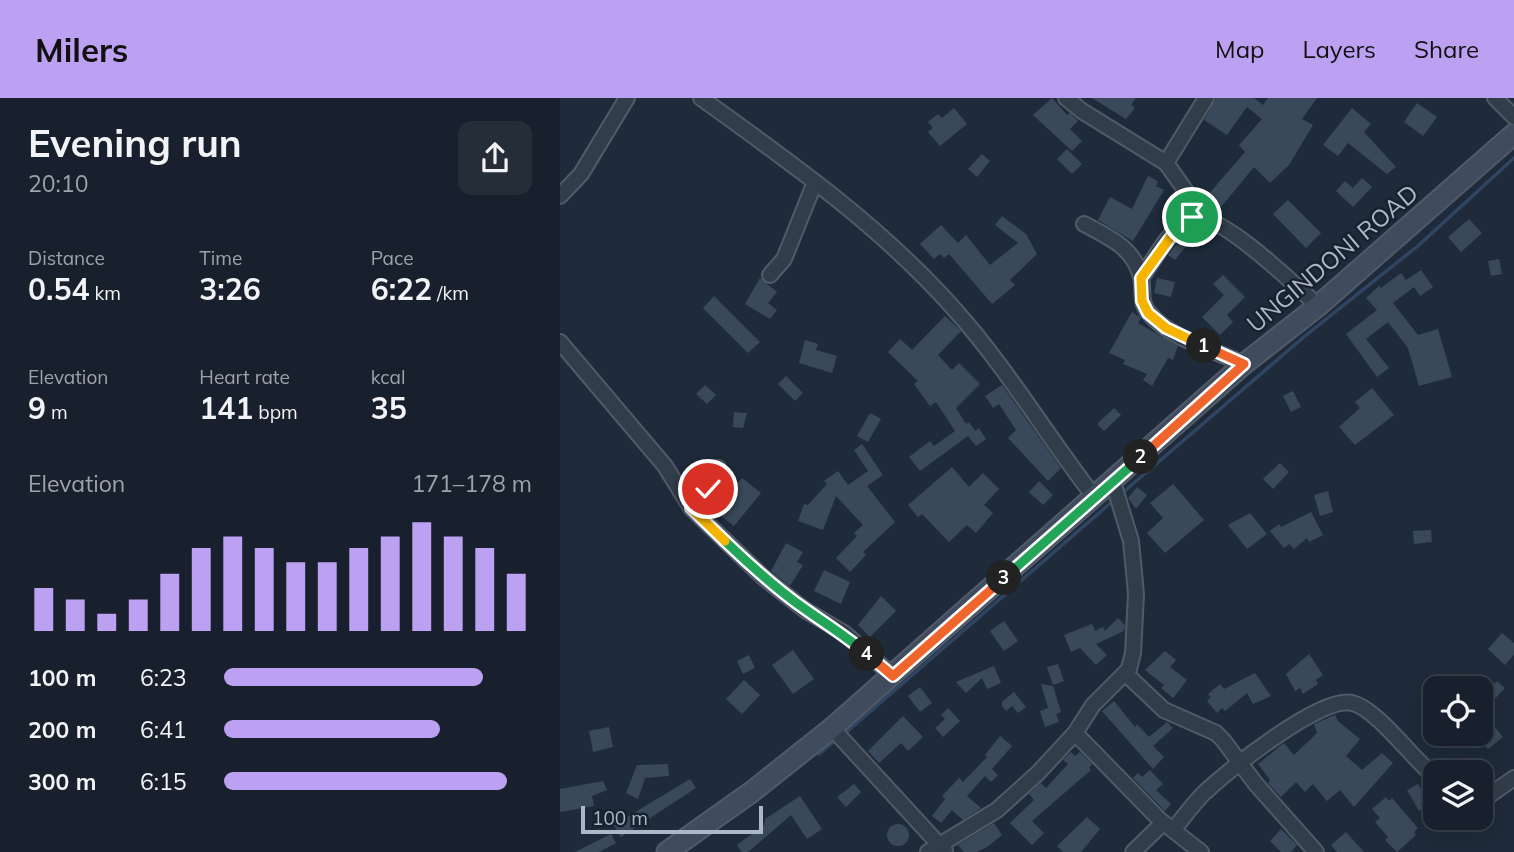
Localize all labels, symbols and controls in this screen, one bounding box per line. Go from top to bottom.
text: Milers [35,29,128,70]
text: Map [1215,34,1264,64]
text: Layers [1302,34,1376,64]
text: Share [1414,34,1479,64]
text: Evening run [28,119,242,167]
button: share [458,121,532,195]
text: 20:10 [28,169,88,198]
street label: UNGINDONI ROAD [1240,178,1424,338]
pin [1162,187,1222,247]
icon: arrive [1173,198,1211,236]
text: Distance [28,246,105,270]
text: Time [199,246,242,270]
text: Pace [371,246,414,270]
text: 0.54 [28,270,89,308]
text: 3:26 [199,270,261,308]
text: 6:22 [371,270,432,308]
text: km [89,281,121,305]
text: /km [432,281,469,305]
pin: 1 [1186,328,1222,364]
text: 1 [1198,333,1209,357]
text: Elevation [28,365,108,389]
text: Heart rate [199,365,290,389]
text: kcal [371,365,405,389]
text: 9 [28,389,46,427]
text: 141 [199,389,253,427]
text: 35 [371,389,407,427]
text: m [46,400,68,424]
text: bpm [253,400,298,424]
pin: 2 [1124,440,1158,474]
text: 2 [1135,444,1146,468]
pin [678,459,738,519]
text: Elevation [28,469,125,498]
text: 171–178 m [411,469,532,498]
icon: check [689,470,727,508]
pin: 3 [986,560,1022,596]
text: 3 [998,565,1009,589]
pin: 4 [850,636,884,672]
text: 4 [861,641,872,665]
text: 100 m [28,663,96,692]
text: 6:23 [140,663,187,692]
map controls [1423,676,1493,830]
button: locate [1423,676,1493,746]
text: 200 m [28,715,96,744]
text: 6:41 [140,715,187,744]
button: layers [1423,760,1493,830]
text: 300 m [28,767,96,796]
text: 6:15 [140,767,187,796]
scale bar [581,803,763,835]
text: 100 m [592,806,648,830]

